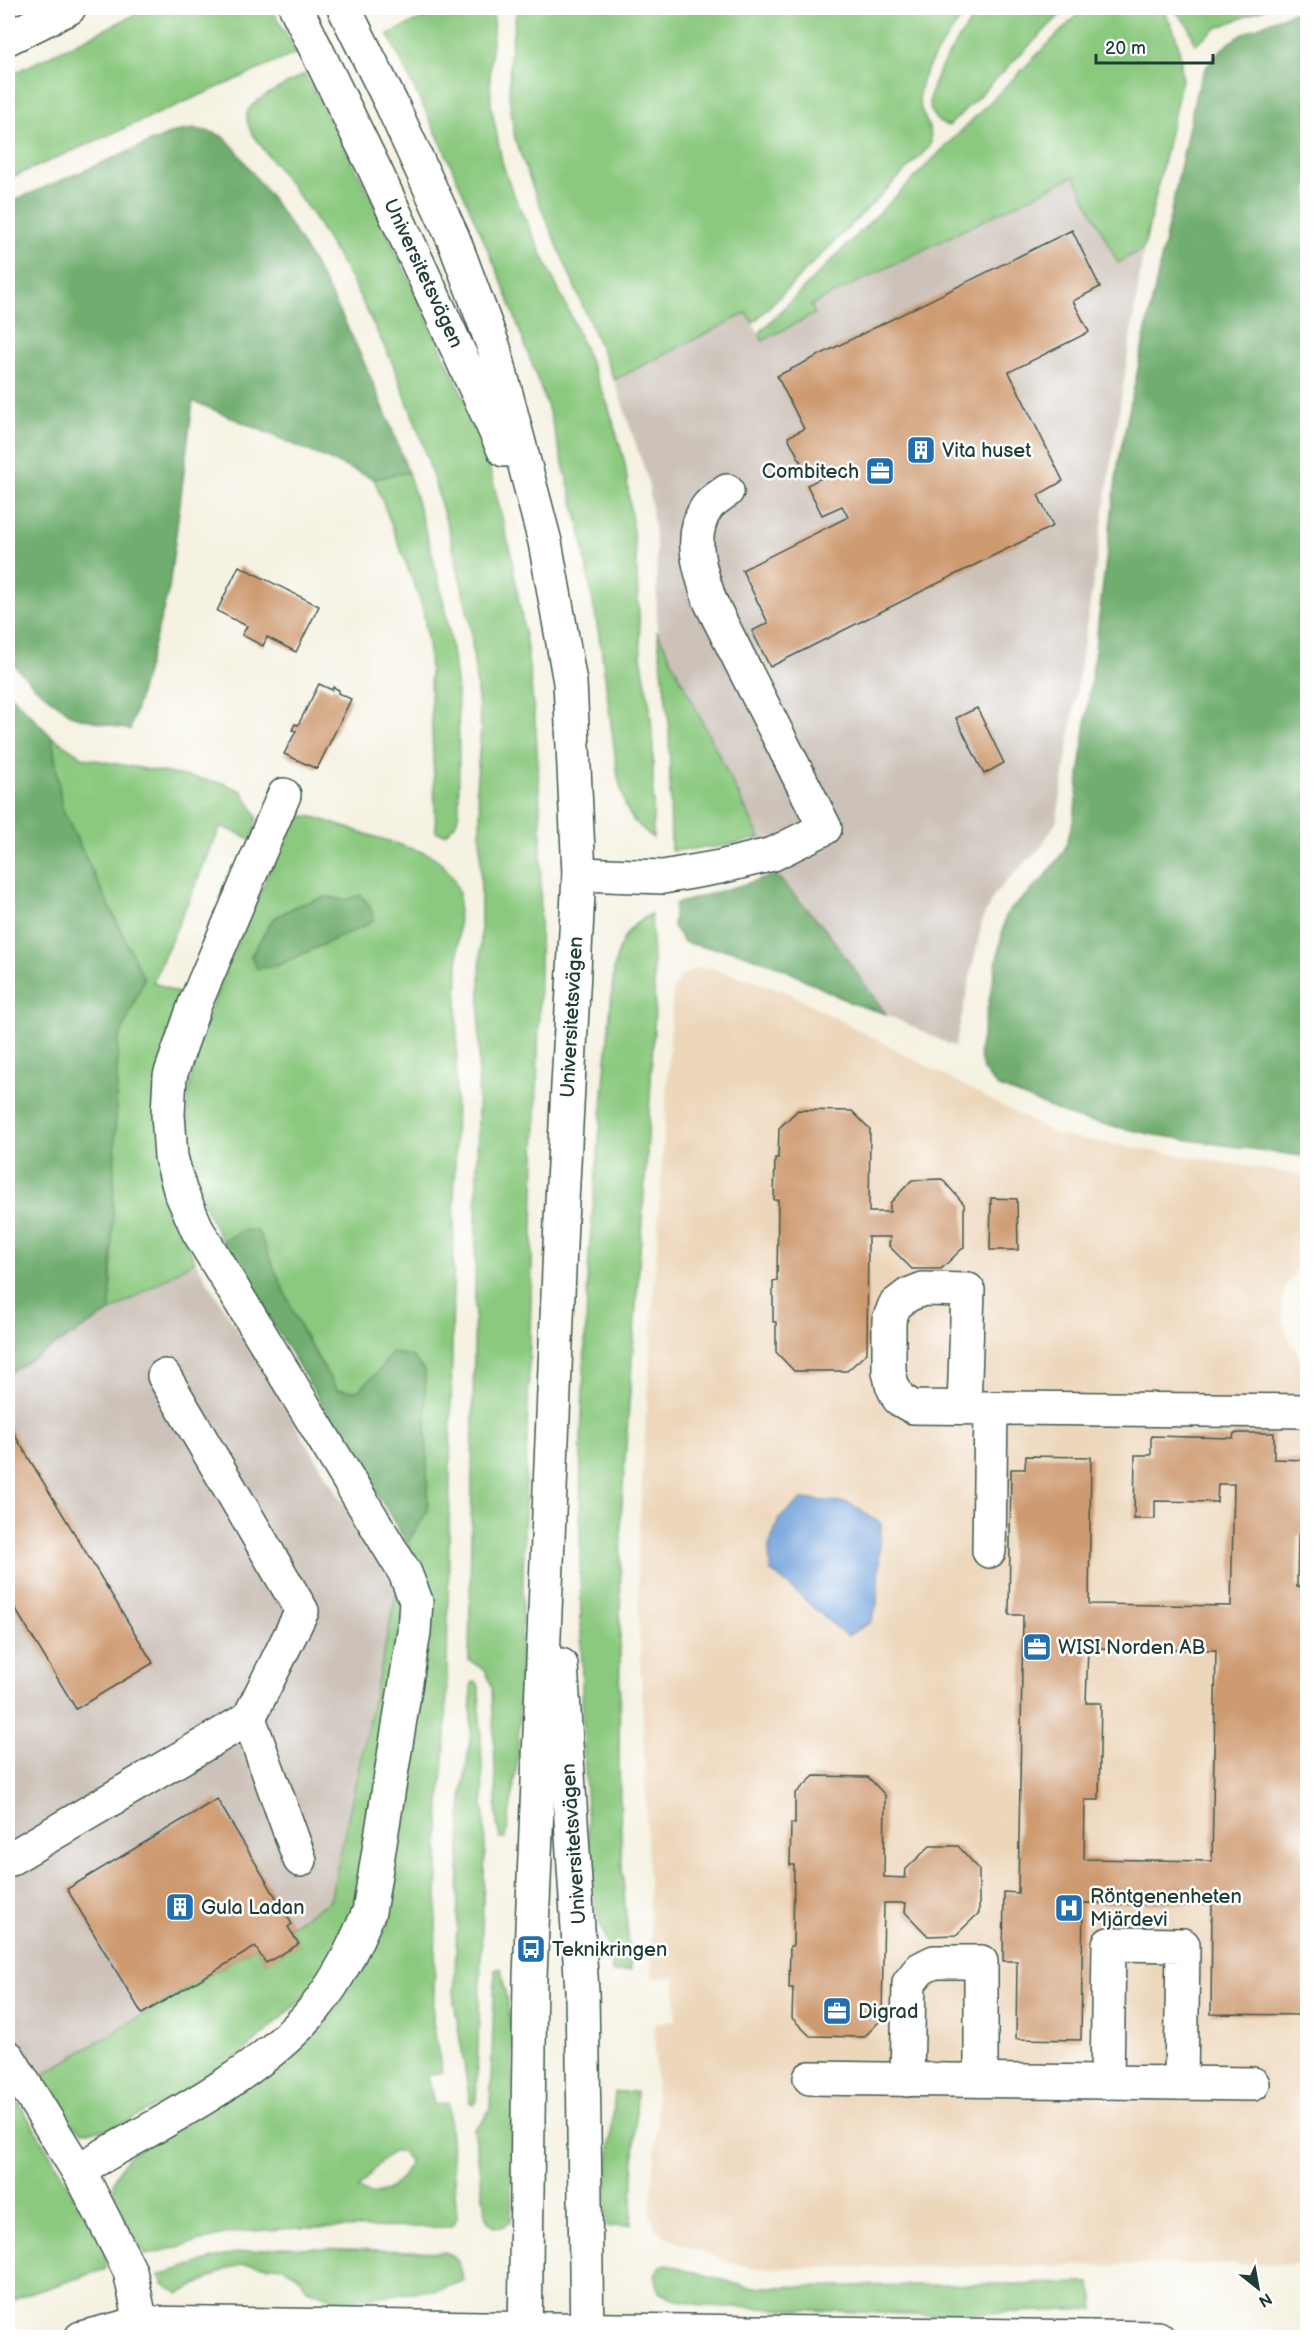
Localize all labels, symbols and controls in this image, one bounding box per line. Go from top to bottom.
scale bar [1096,27,1213,65]
text: 20 m [1105,38,1146,59]
street label: Universitetsvägen [378,195,468,352]
building icon: Vita huset [905,434,937,466]
place label: Vita huset [942,439,1031,463]
office icon: Combitech [864,455,896,487]
place label: Combitech [762,460,859,484]
street label: Universitetsvägen [556,936,588,1098]
office icon: WISI Norden AB [1021,1631,1053,1663]
place label: WISI Norden AB [1058,1636,1206,1660]
street label: Universitetsvägen [556,1762,592,1925]
place label: Röntgenenheten Mjärdevi [1090,1885,1242,1932]
building icon: Gula Ladan [164,1891,196,1923]
hospital icon: Röntgenenheten Mjärdevi [1053,1892,1085,1924]
place label: Gula Ladan [201,1896,304,1920]
bus stop icon: Teknikringen [515,1933,547,1965]
place label: Teknikringen [552,1938,667,1962]
office icon: Digrad [821,1995,853,2027]
place label: Digrad [858,2000,918,2024]
north arrow [1228,2258,1288,2318]
text: N [1255,2288,1275,2311]

